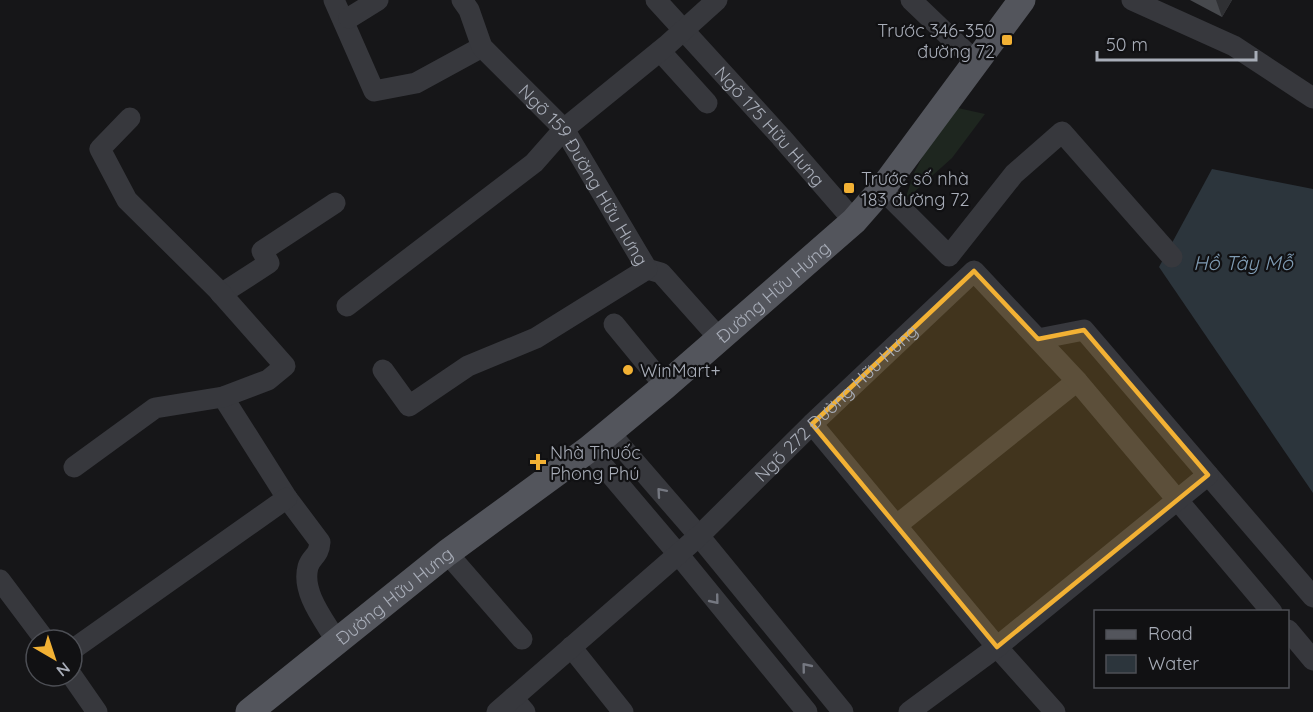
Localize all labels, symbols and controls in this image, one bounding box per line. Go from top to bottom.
place label: Trước 346-350 đường 72 [877,19,995,63]
scale bar [1097,24,1256,62]
marker: Trước 346-350 đường 72 [1000,33,1014,47]
text: 50 m [1106,33,1148,56]
street label: Ngõ 175 Hữu Hưng [710,61,830,191]
street label: Ngõ 159 Đường Hữu Hưng [514,79,654,269]
place label: Trước số nhà 183 đường 72 [861,167,970,211]
marker: Trước số nhà 183 đường 72 [842,181,856,195]
street label: Đường Hữu Hưng [711,236,835,348]
water label: Hồ Tây Mỗ [1193,250,1295,275]
street label: Ngõ 272 Đường Hữu Hưng [749,319,922,486]
place label: WinMart+ [640,359,721,382]
marker: WinMart+ [621,363,635,377]
place label: Nhà Thuốc Phong Phú [550,441,641,485]
marker: Nhà Thuốc Phong Phú [531,455,545,469]
one-way arrow [657,488,668,499]
street label: Đường Hữu Hưng [331,542,457,650]
one-way arrow [708,593,719,604]
legend [1094,610,1289,688]
text: Road [1148,622,1193,645]
north arrow [24,628,84,688]
text: Water [1148,652,1199,675]
text: N [53,658,74,681]
one-way arrow [802,663,813,674]

